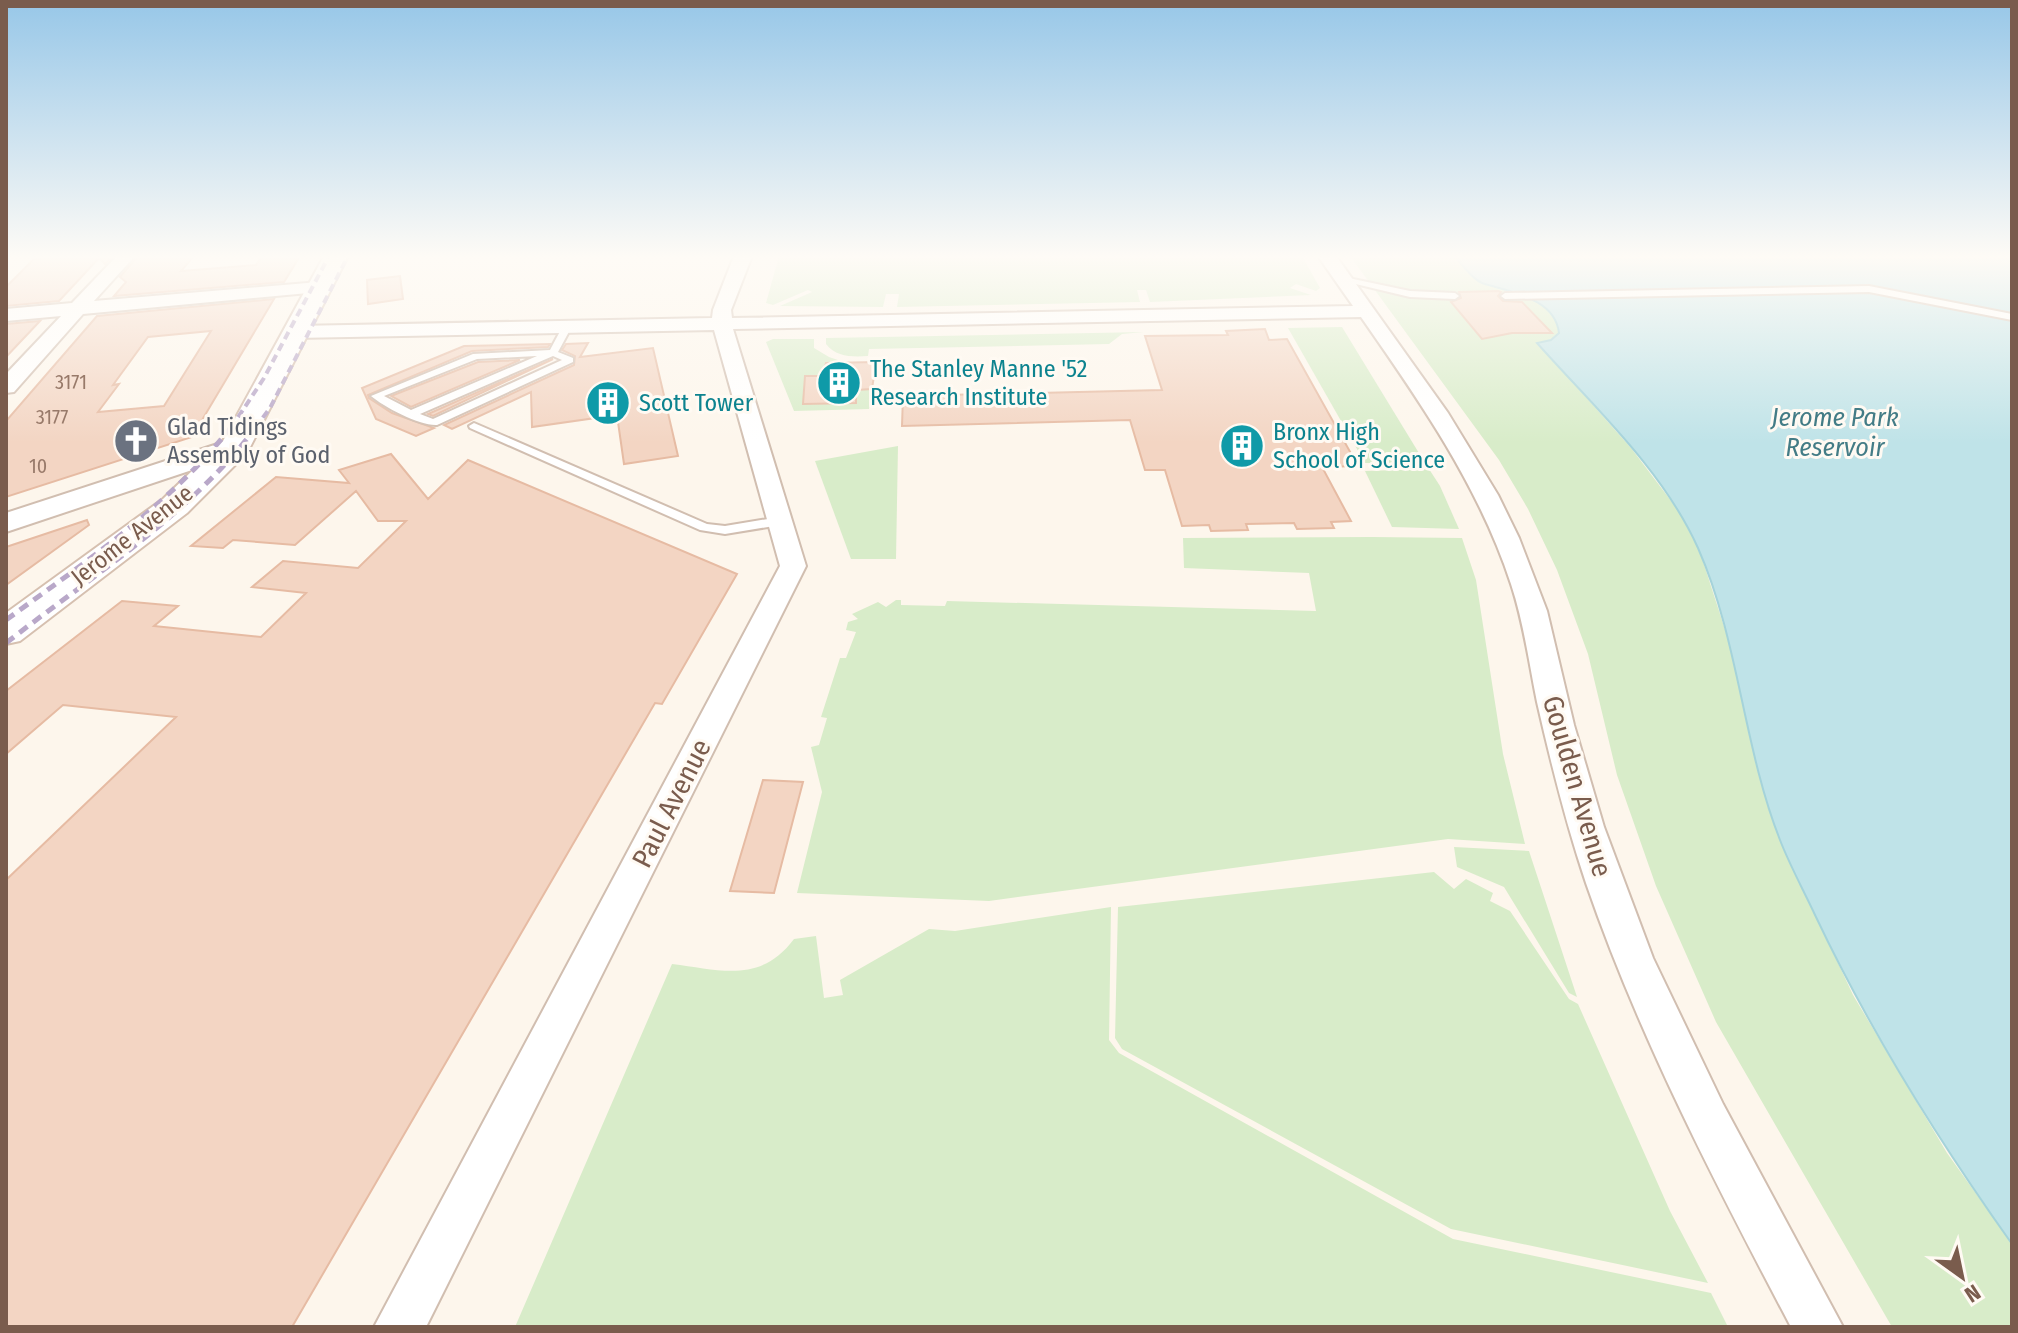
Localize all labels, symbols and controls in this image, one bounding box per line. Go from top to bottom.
place label: The Stanley Manne '52 Research Institute [870,355,1087,411]
building icon: The Stanley Manne '52 Research Institute [815,359,863,407]
house number: 3171 [55,370,87,394]
building icon: Scott Tower [584,379,632,427]
place label: Scott Tower [639,389,754,417]
water label: Jerome Park Reservoir [1769,402,1899,463]
house number: 3177 [36,405,68,429]
place label: Glad Tidings Assembly of God [167,413,330,469]
church icon: Glad Tidings Assembly of God [112,417,160,465]
place label: Bronx High School of Science [1273,418,1445,474]
building icon: Bronx High School of Science [1218,422,1266,470]
house number: 10 [29,454,47,478]
street label: Jerome Avenue [66,479,198,591]
street label: Goulden Avenue [1536,692,1619,881]
street label: Paul Avenue [625,734,718,873]
north arrow [1922,1237,2002,1317]
text: N [1960,1278,1986,1308]

